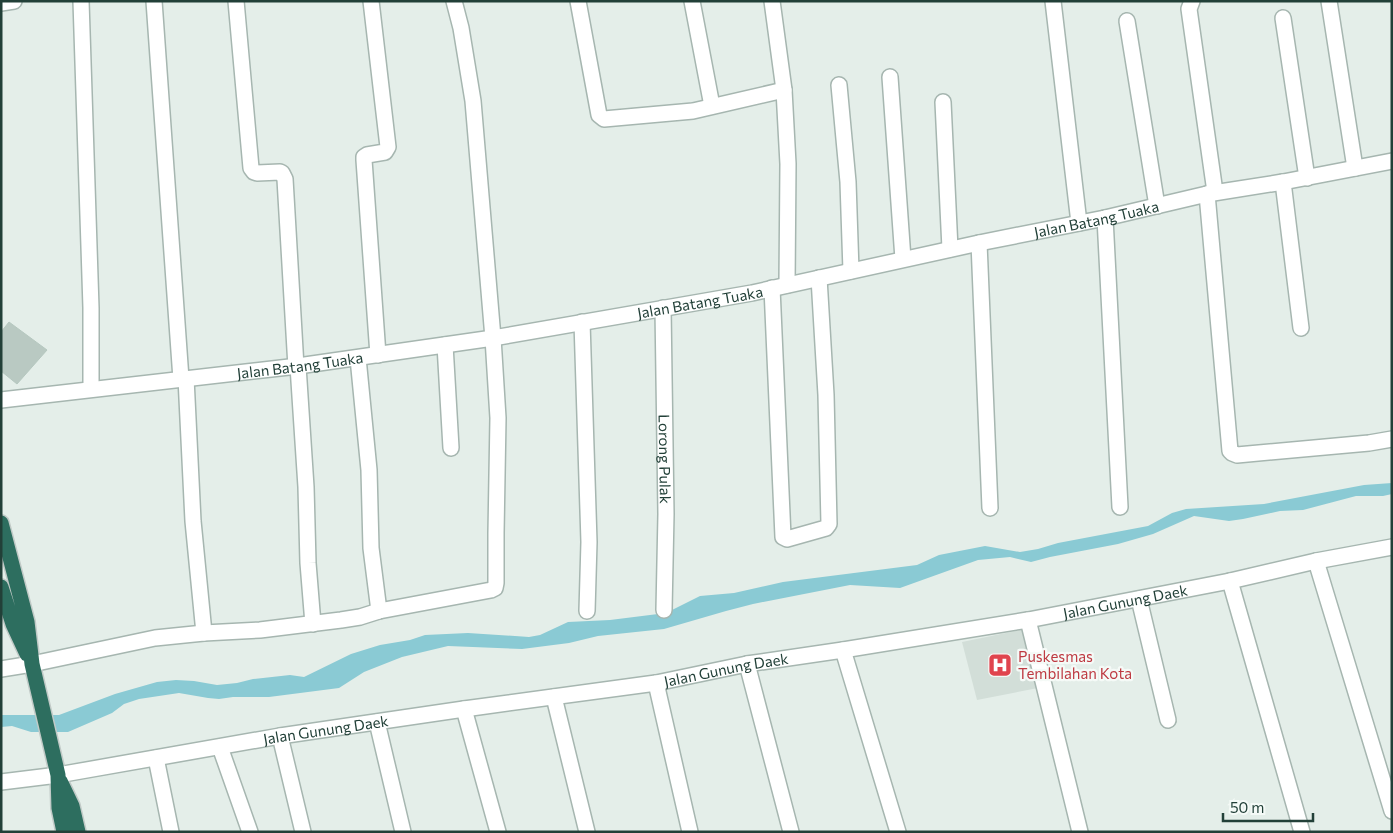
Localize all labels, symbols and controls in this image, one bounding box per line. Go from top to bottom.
street label: Jalan Batang Tuaka [1032,197,1160,241]
street label: Jalan Batang Tuaka [636,282,764,322]
street label: Jalan Batang Tuaka [236,348,364,382]
street label: Lorong Pulak [656,414,675,504]
street label: Jalan Gunung Daek [1062,580,1189,622]
place label: Puskesmas Tembilahan Kota [1018,647,1132,682]
street label: Jalan Gunung Daek [662,649,790,690]
hospital icon: Puskesmas Tembilahan Kota [987,652,1013,678]
street label: Jalan Gunung Daek [262,711,390,748]
scale bar [1223,790,1313,822]
text: 50 m [1230,798,1264,816]

